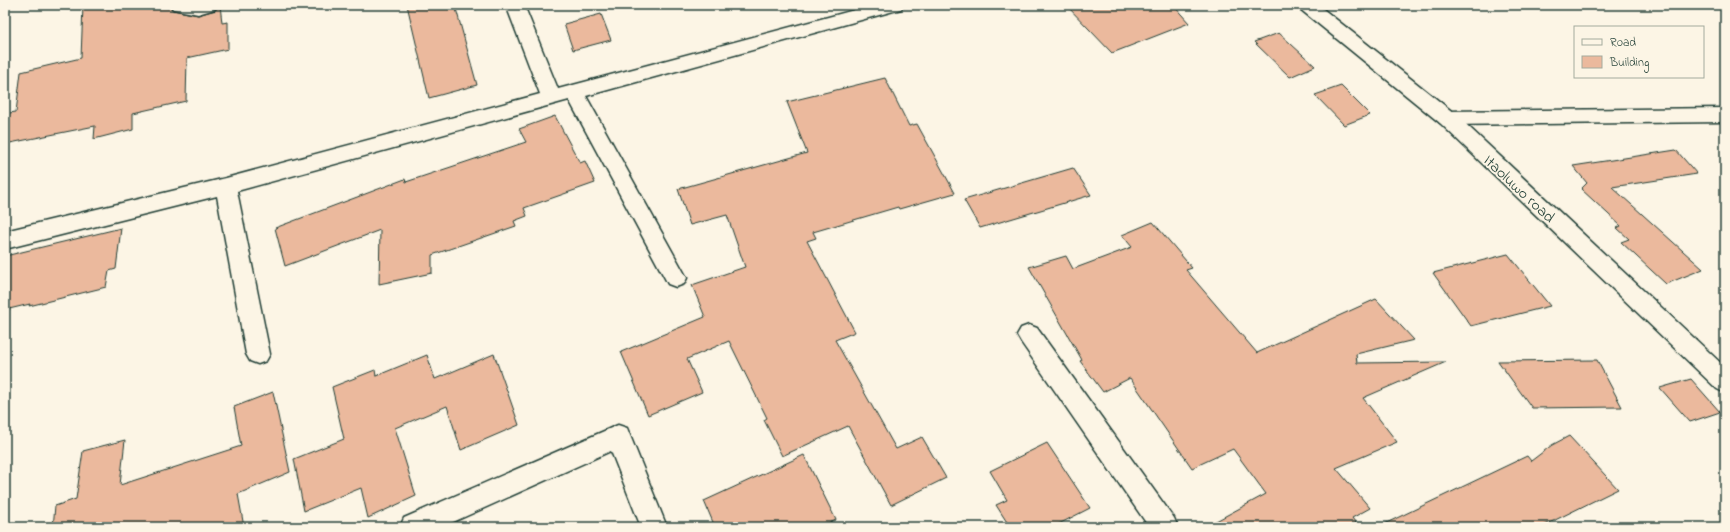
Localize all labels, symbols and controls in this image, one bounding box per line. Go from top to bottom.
legend [1574,26,1704,78]
text: Road [1610,34,1636,52]
text: Building [1609,54,1649,73]
street label: Itaoluwo road [1477,150,1560,229]

